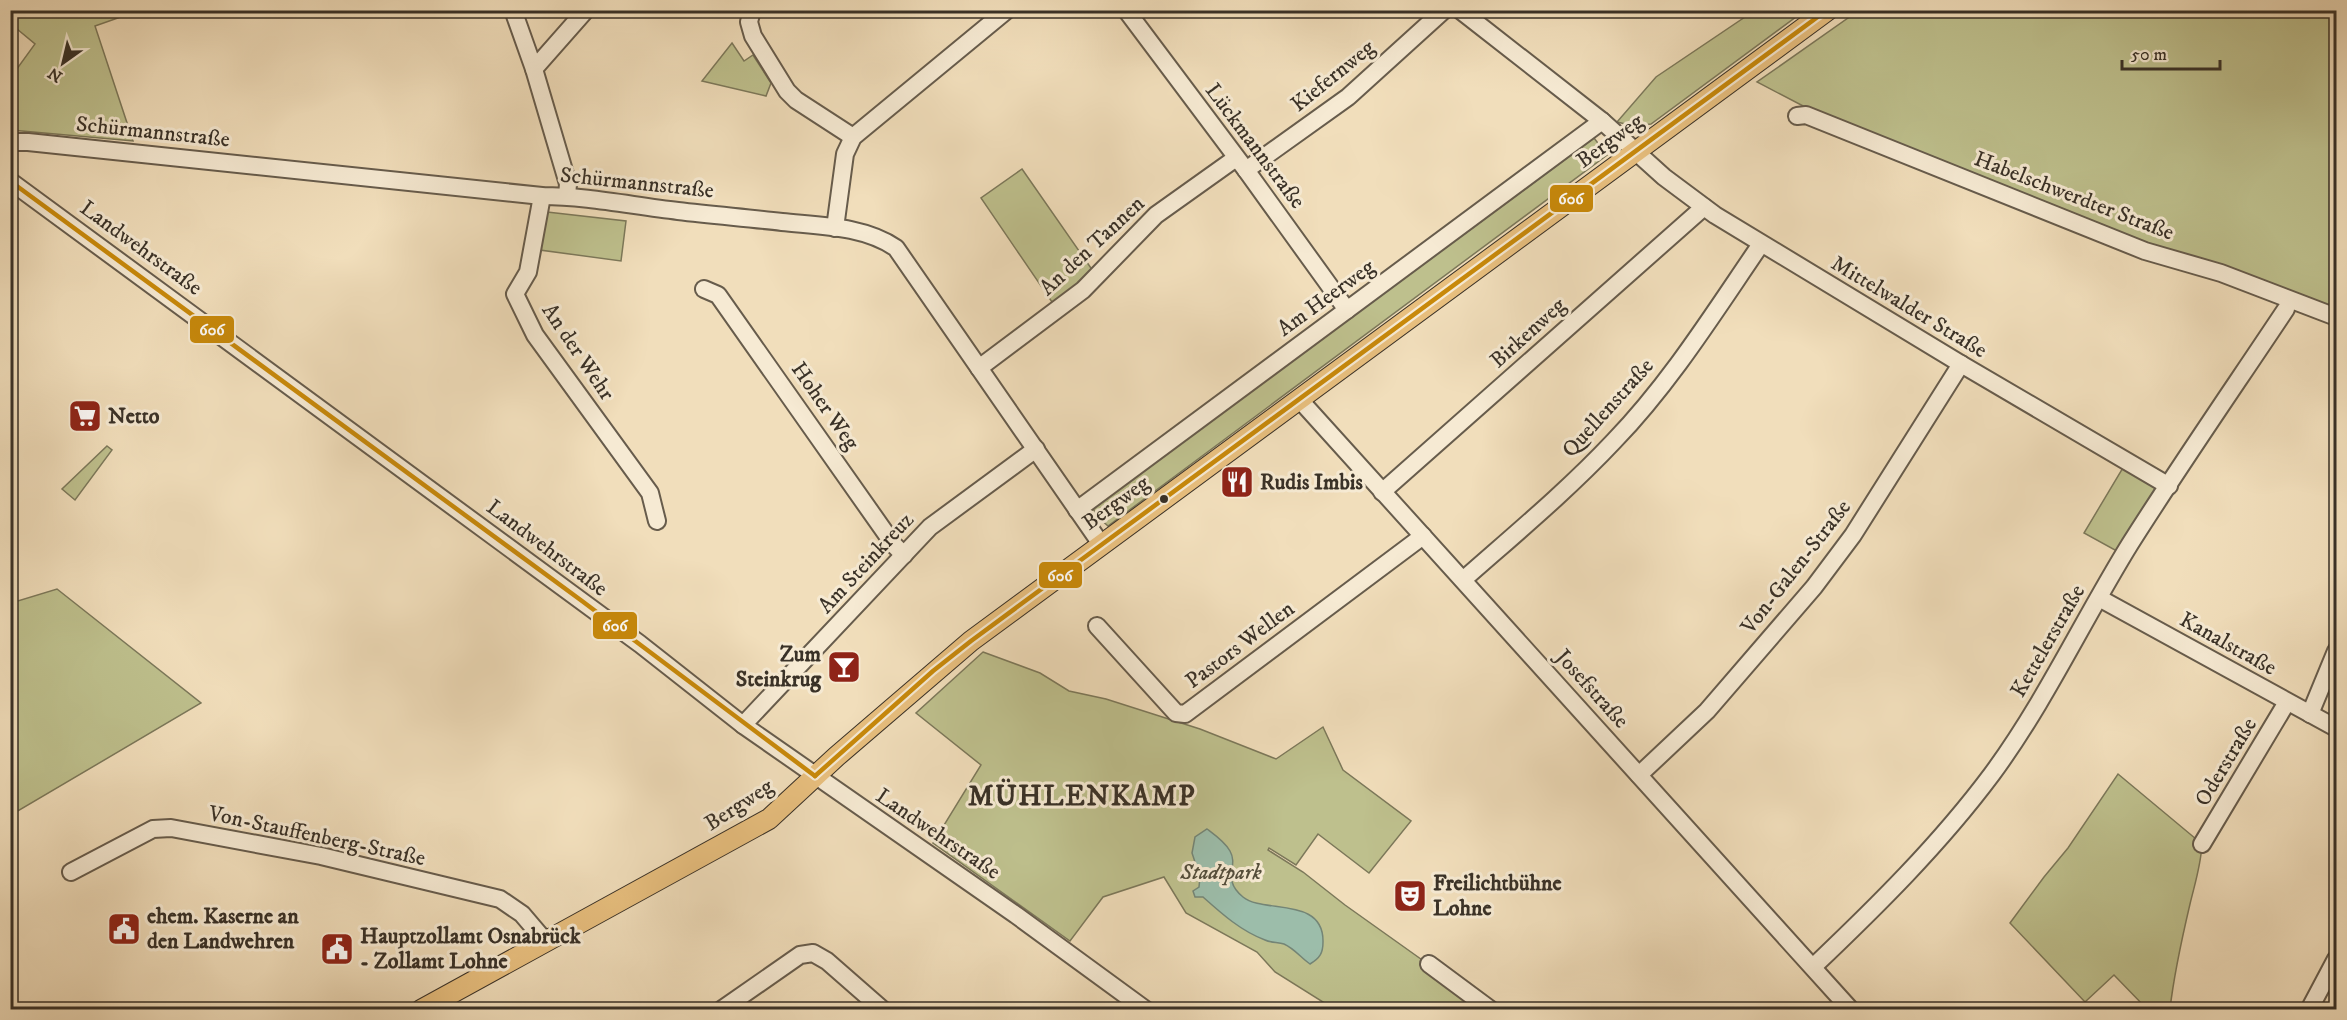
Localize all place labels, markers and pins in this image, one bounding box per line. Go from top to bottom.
supermarket icon: Netto [67,398,103,434]
place label: Netto [108,403,160,430]
restaurant icon: Rudis Imbis [1219,464,1255,500]
place label: Rudis Imbis [1260,469,1363,496]
unlabelled marker [1158,493,1170,505]
place label: Zum Steinkrug [736,641,822,693]
bar icon: Zum Steinkrug [826,649,862,685]
place label: Freilichtbühne Lohne [1433,870,1562,922]
theatre icon: Freilichtbühne Lohne [1392,878,1428,914]
place label: ehem. Kaserne an den Landwehren [147,903,299,955]
public building icon: ehem. Kaserne an den Landwehren [106,911,142,947]
place label: Hauptzollamt Osnabrück - Zollamt Lohne [360,923,582,975]
public building icon: Hauptzollamt Osnabrück - Zollamt Lohne [319,931,355,967]

